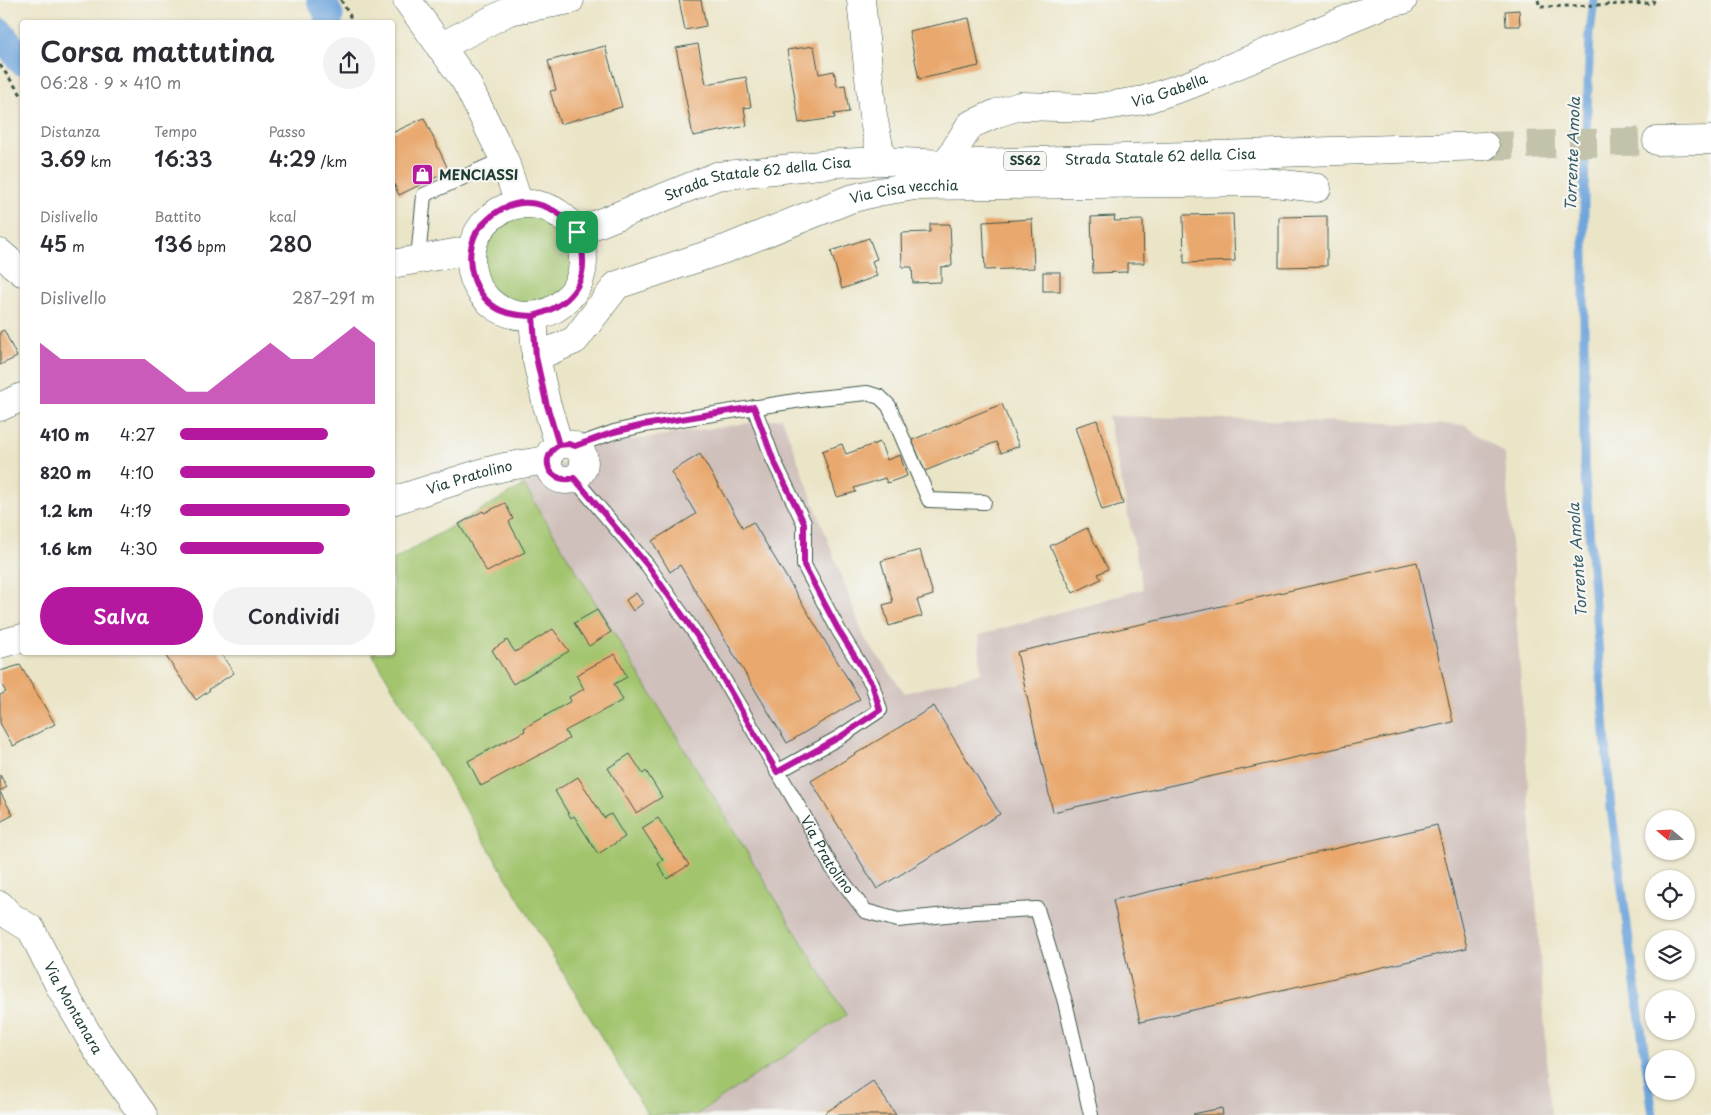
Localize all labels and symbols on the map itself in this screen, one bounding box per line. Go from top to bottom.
street label: Via Gabella [1130,67,1211,112]
water label: Torrente Amola [1558,96,1585,211]
street label: Strada Statale 62 della Cisa [1065,143,1257,170]
street label: Strada Statale 62 della Cisa [661,151,852,206]
road number: SS62 [1004,152,1046,170]
shop icon: MENCIASSI [411,163,435,187]
place label: MENCIASSI [439,164,518,185]
street label: Via Cisa vecchia [847,175,959,209]
pin [556,211,598,253]
street label: Via Pratolino [424,455,514,500]
water label: Torrente Amola [1561,502,1592,618]
north arrow [1645,810,1695,860]
street label: Via Pratolino [796,812,860,898]
street label: Via Montanara [39,958,108,1058]

